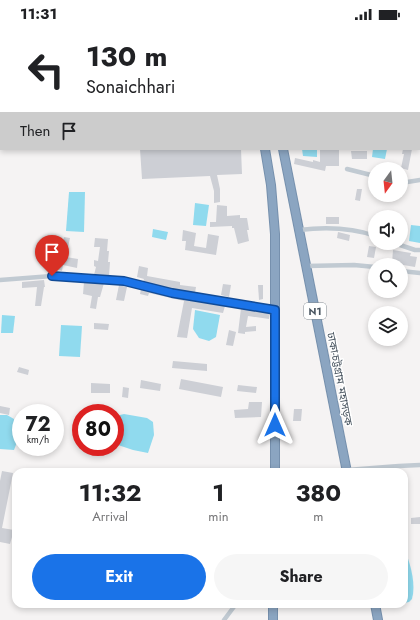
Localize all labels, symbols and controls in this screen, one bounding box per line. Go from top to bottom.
text: 11:31 [20,3,57,25]
text: 130 m [86,36,168,77]
icon: left [20,44,72,96]
text: Sonaichhari [86,74,176,100]
text: Then [20,120,50,142]
icon: arrive [58,120,80,142]
north arrow [368,162,408,202]
map controls [368,162,408,346]
button: sound [368,210,408,250]
pin [35,235,69,276]
icon: arrive [41,241,63,263]
button: search [368,258,408,298]
road number: N1 [304,303,326,319]
button: layers [368,306,408,346]
street label: ঢাকা-চট্টগ্রাম মহাসড়ক [323,330,357,427]
speed limit sign: 80 [72,404,124,456]
position arrow [254,404,296,446]
text: 72 [25,410,51,439]
text: km/h [27,432,49,447]
text: 11:32 [79,475,142,510]
text: 1 [212,475,225,510]
text: 380 [295,475,341,510]
text: Arrival [92,507,128,526]
text: min [208,507,229,526]
text: m [313,507,323,526]
button: Exit [32,554,206,600]
button: Share [214,554,388,600]

